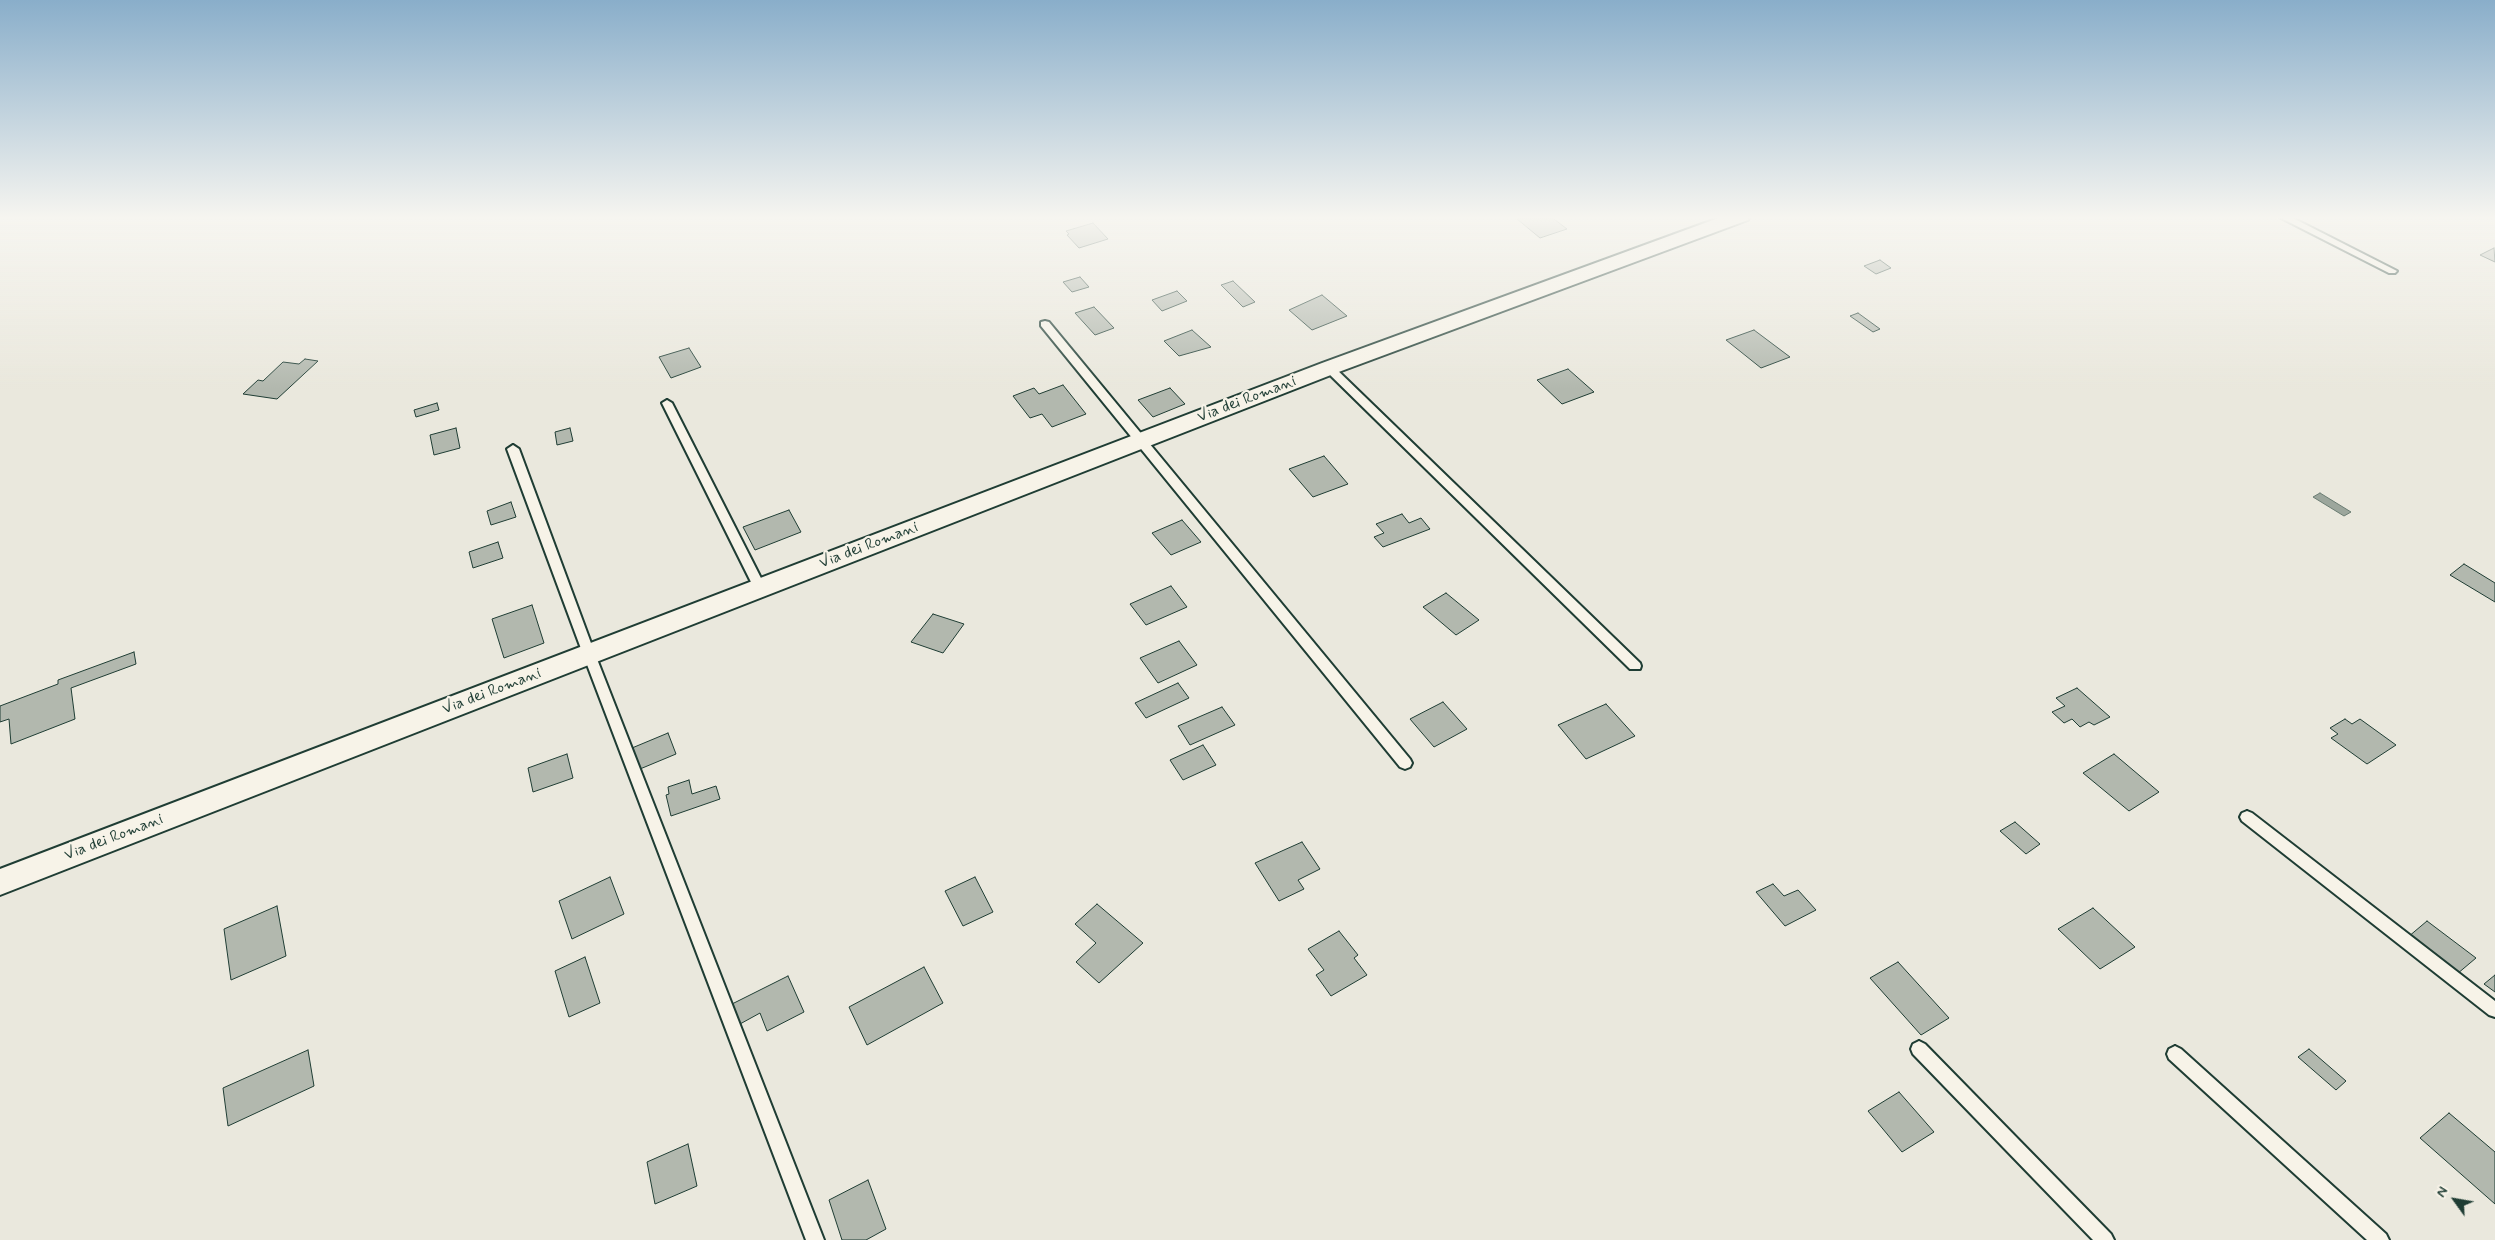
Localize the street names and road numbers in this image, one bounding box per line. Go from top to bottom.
street label: Via dei Romani [1195,372,1299,428]
street label: Via dei Romani [817,518,921,574]
street label: Via dei Romani [440,664,544,720]
street label: Via dei Romani [62,810,166,866]

